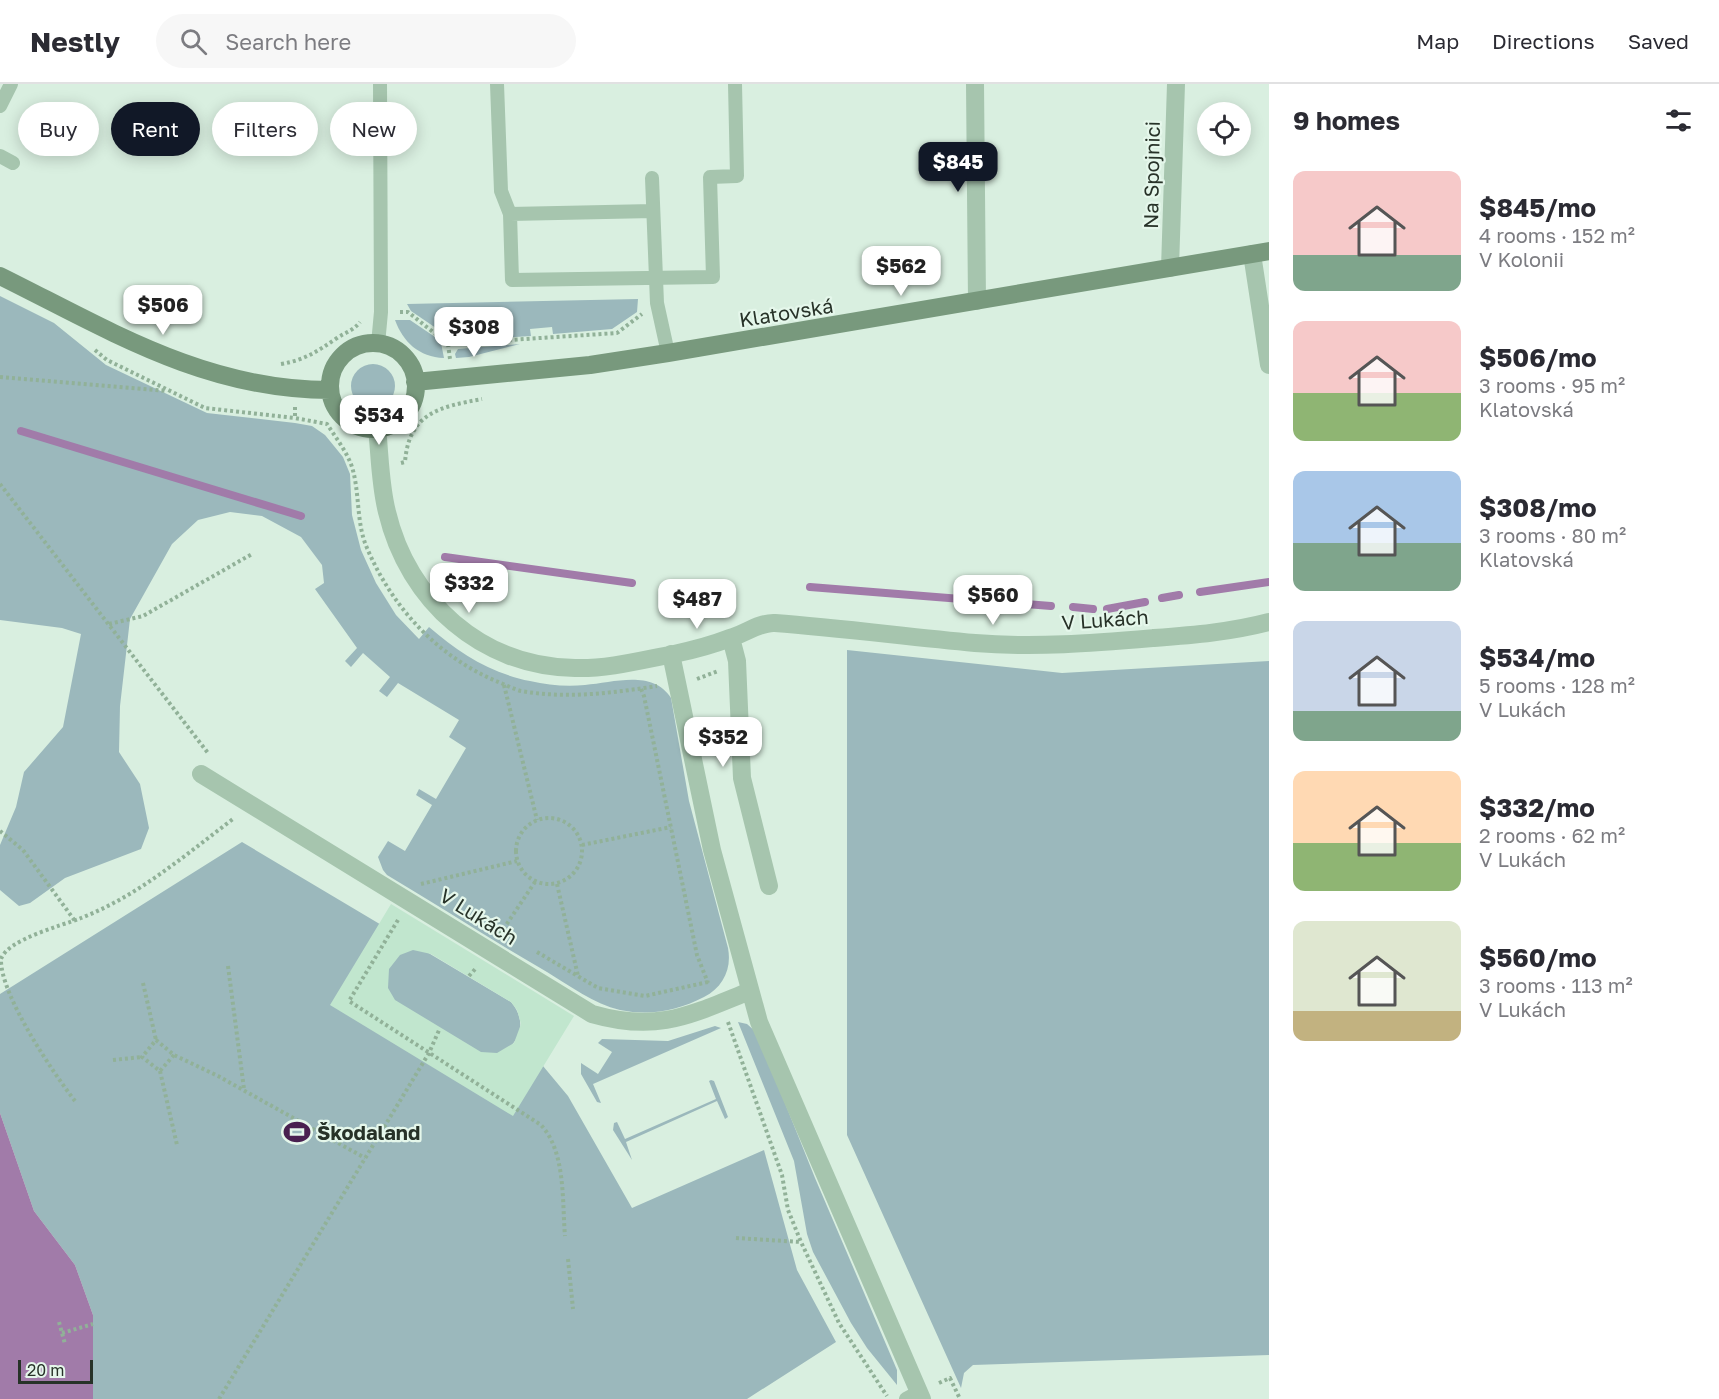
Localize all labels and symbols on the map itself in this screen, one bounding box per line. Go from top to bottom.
street label: Na Spojnici [1138,121,1164,229]
pin: $845 [922,142,994,193]
pin: $562 [865,246,937,297]
pin: $506 [127,285,199,336]
street label: Klatovská [737,293,835,331]
pin: $308 [438,307,510,358]
pin: $534 [343,395,415,446]
pin: $332 [433,563,505,614]
pin: $560 [957,575,1029,626]
pin: $487 [661,579,733,630]
street label: V Lukách [1061,604,1149,634]
pin: $352 [687,717,759,768]
street label: V Lukách [436,883,522,949]
sports icon: Škodaland [282,1117,312,1147]
place label: Škodaland [317,1120,420,1144]
scale bar [18,1357,93,1384]

